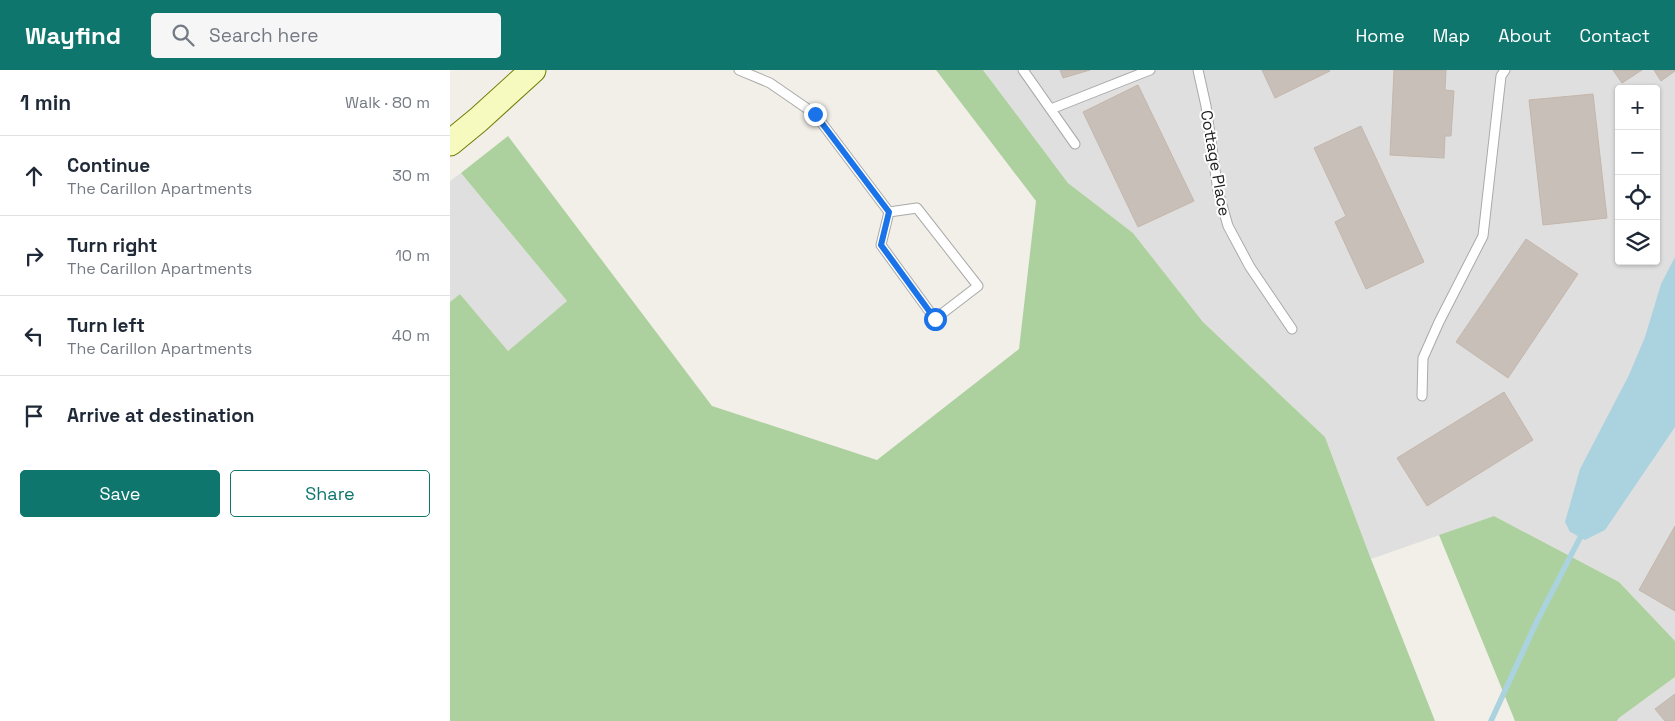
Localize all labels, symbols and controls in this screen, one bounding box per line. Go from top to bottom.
search box [151,13,501,58]
text: Wayfind [25,20,121,51]
icon: search [169,21,197,49]
text: Search here [209,23,319,48]
text: Home [1356,24,1405,47]
text: Map [1433,24,1470,47]
text: About [1498,24,1552,47]
text: Contact [1580,24,1650,47]
map controls [1615,85,1660,265]
button: + [1615,85,1660,130]
text: 1 min [20,89,71,116]
text: Walk · 80 m [345,92,430,113]
route end [804,103,827,126]
street label: Cottage Place [1196,109,1235,218]
button: − [1615,130,1660,175]
text: Continue [67,153,150,178]
icon: ahead [20,162,48,190]
text: 30 m [392,165,430,186]
button: locate [1615,175,1660,220]
text: The Carillon Apartments [67,178,252,199]
button: layers [1615,220,1660,265]
text: Turn right [67,233,157,258]
icon: right [20,242,48,270]
text: 10 m [395,245,430,266]
text: The Carillon Apartments [67,258,252,279]
route start [924,308,947,331]
text: Turn left [67,313,145,338]
icon: left [20,322,48,350]
text: 40 m [392,325,430,346]
text: The Carillon Apartments [67,338,252,359]
icon: arrive [20,402,48,430]
text: Arrive at destination [67,403,255,428]
button: Save [20,470,220,517]
button: Share [230,470,430,517]

